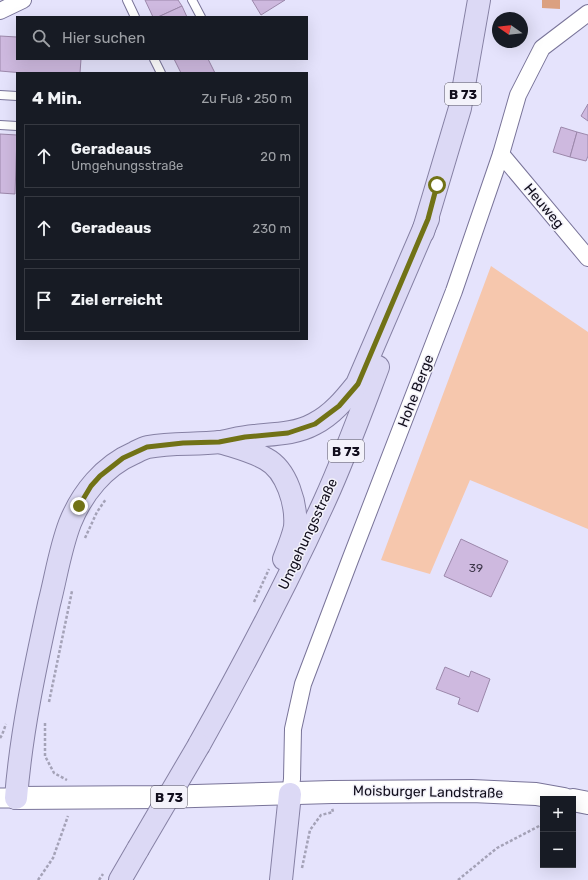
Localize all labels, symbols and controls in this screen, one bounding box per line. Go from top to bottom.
north arrow [492,12,528,48]
search box [16,16,308,60]
icon: search [30,27,52,49]
text: Hier suchen [62,29,145,47]
road number: B 73 [445,83,481,105]
text: 4 Min. [32,88,82,108]
text: Zu Fuß · 250 m [201,91,292,106]
text: Geradeaus [71,140,151,158]
icon: ahead [33,145,55,167]
text: 20 m [260,149,291,164]
text: Umgehungsstraße [71,158,183,173]
route start [428,176,446,194]
street label: Heuweg [520,180,568,232]
icon: ahead [33,217,55,239]
text: Geradeaus [71,219,151,237]
text: 230 m [253,221,291,236]
icon: arrive [33,289,55,311]
text: Ziel erreicht [71,291,163,309]
street label: Hohe Berge [394,352,438,430]
road number: B 73 [328,440,364,462]
street label: Umgehungsstraße [275,475,341,592]
route end [70,497,88,515]
house number: 39 [469,561,483,575]
street label: Moisburger Landstraße [353,782,503,802]
road number: B 73 [151,786,187,808]
map controls [540,796,576,868]
button: + [540,796,576,832]
button: − [540,832,576,868]

